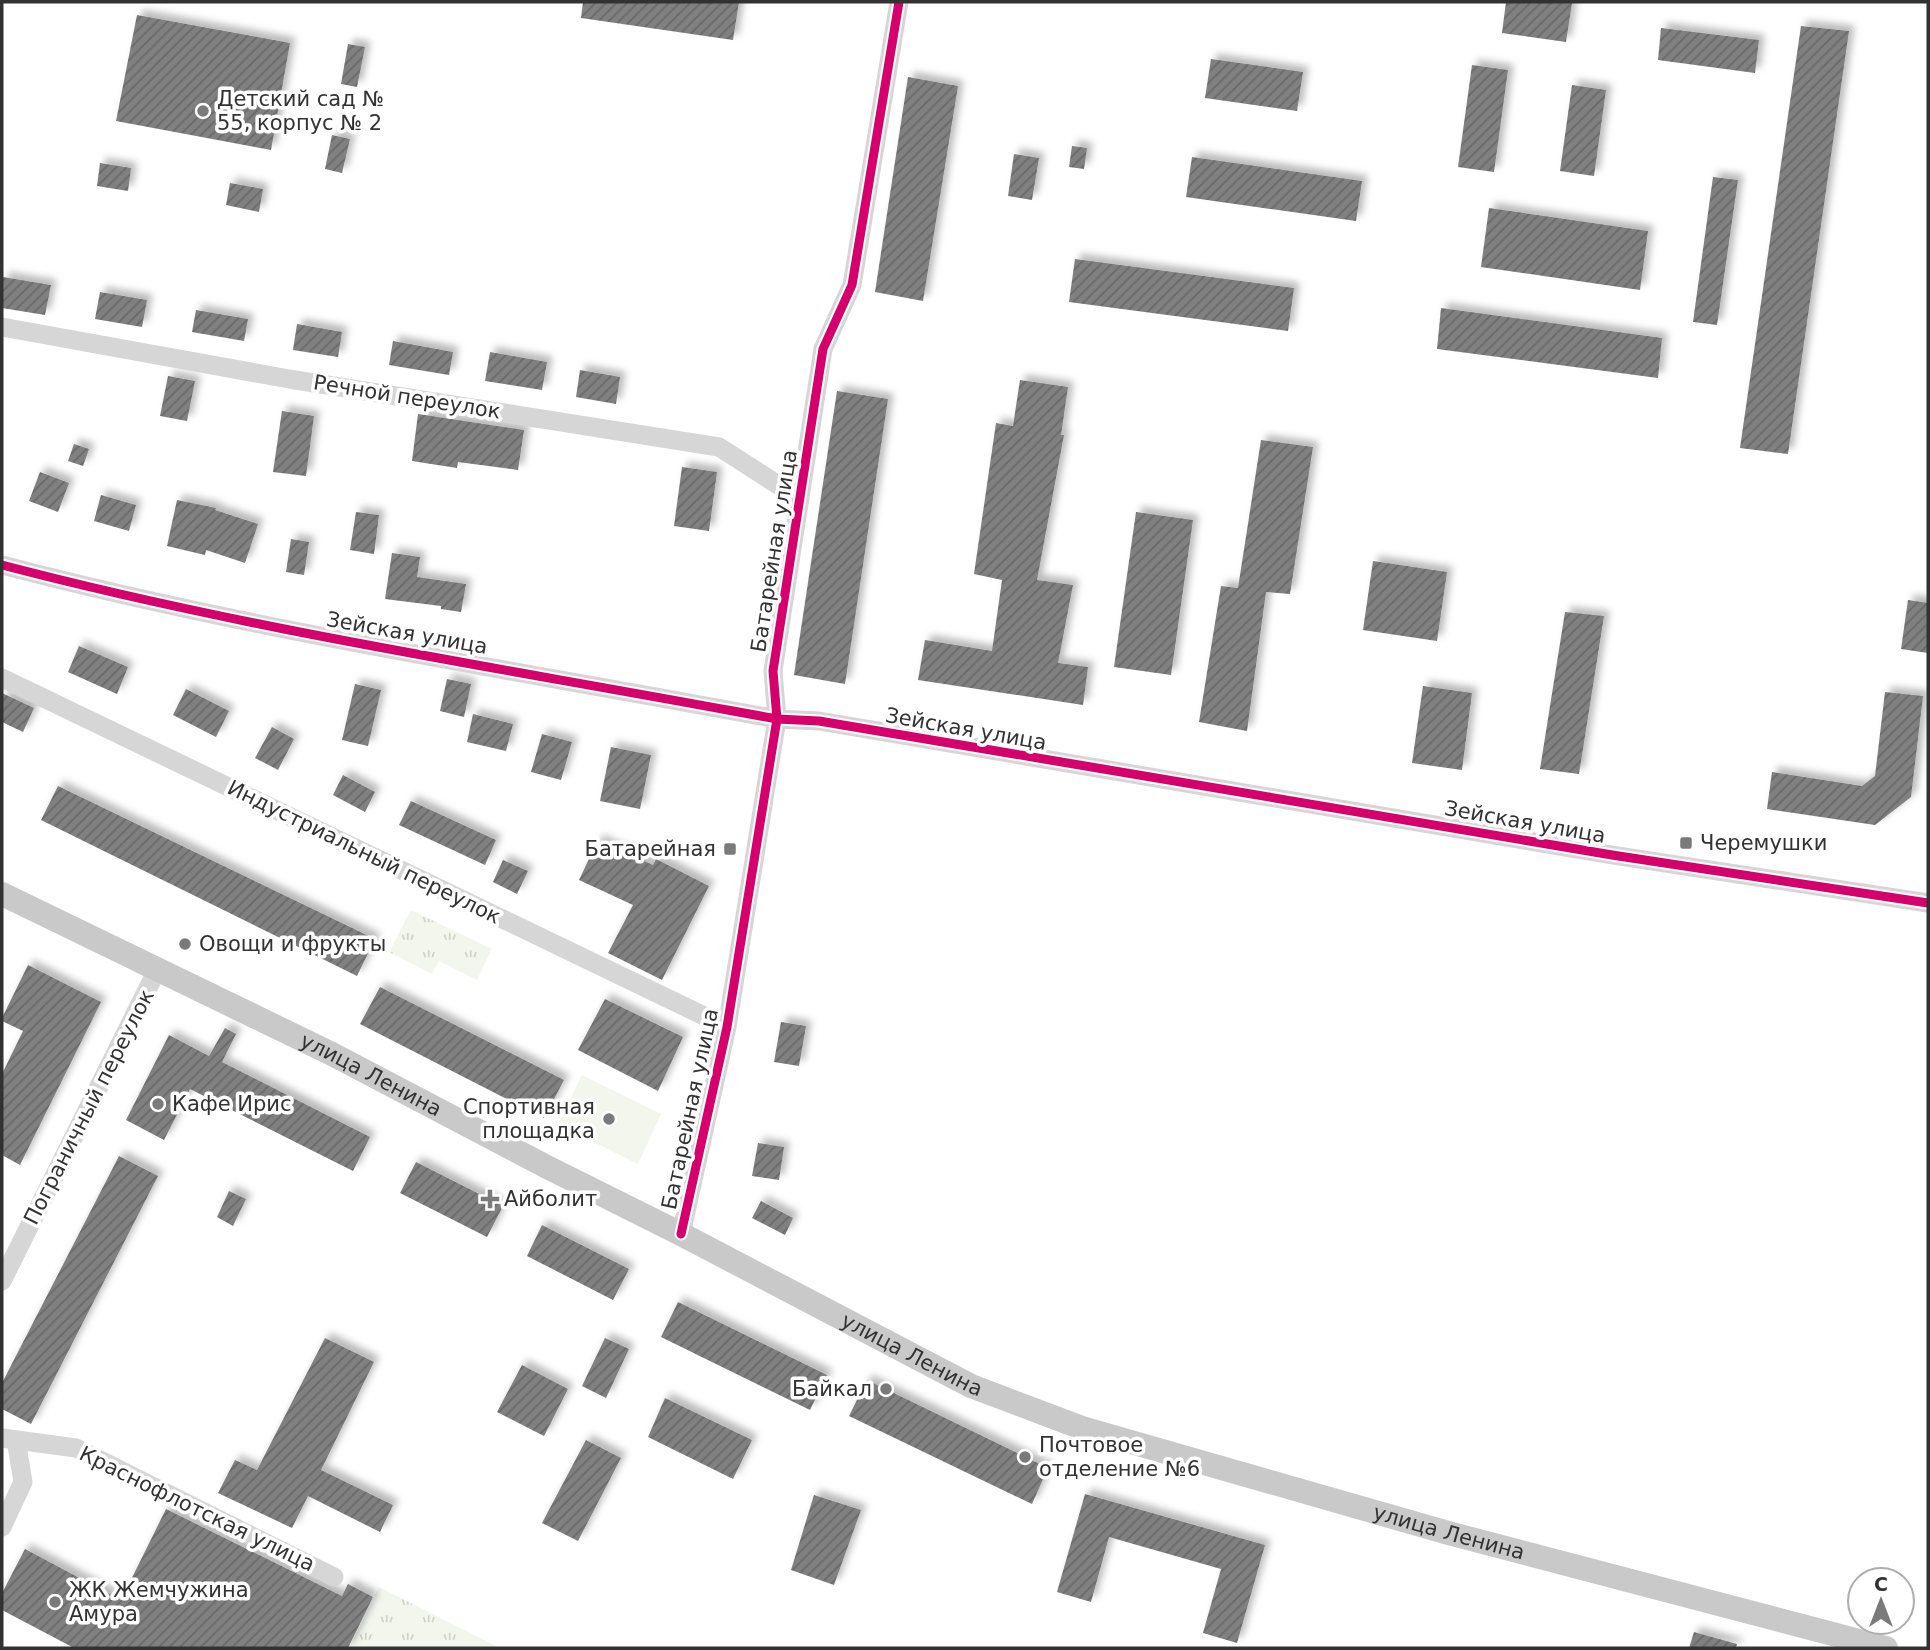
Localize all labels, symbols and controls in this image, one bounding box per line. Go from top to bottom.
place label: Детский сад № 55, корпус № 2 [217,87,384,135]
marker: Детский сад № 55, корпус № 2 [195,103,211,119]
street label: Речной переулок [312,370,502,424]
street label: Батарейная улица [746,448,802,654]
street label: Зейская улица [325,607,489,659]
street label: Зейская улица [884,703,1048,755]
street label: Индустриальный переулок [224,775,504,929]
street label: Зейская улица [1443,796,1607,848]
place label: Черемушки [1700,831,1827,855]
marker: Черемушки [1678,835,1694,851]
place label: Батарейная [584,837,716,861]
marker: Батарейная [722,841,738,857]
place label: Овощи и фрукты [199,932,386,956]
marker: Овощи и фрукты [177,936,193,952]
street label: Пограничный переулок [19,985,159,1229]
street label: Батарейная улица [657,1006,723,1212]
street label: улица Ленина [296,1028,446,1122]
place label: Кафе Ирис [172,1092,292,1116]
place label: Спортивная площадка [463,1095,595,1143]
marker: Кафе Ирис [150,1096,166,1112]
marker: Спортивная площадка [601,1111,617,1127]
place label: Айболит [504,1187,597,1211]
marker: Айболит [482,1191,498,1207]
street label: улица Ленина [837,1308,986,1401]
place label: Байкал [792,1377,872,1401]
marker: Байкал [878,1381,894,1397]
place label: Почтовое отделение №6 [1039,1433,1200,1481]
street label: Краснофлотская улица [75,1441,319,1577]
marker: Почтовое отделение №6 [1017,1449,1033,1465]
street label: улица Ленина [1370,1500,1527,1565]
north arrow [1846,1566,1916,1636]
text: С [1874,1573,1888,1595]
place label: ЖК Жемчужина Амура [69,1578,249,1626]
marker: ЖК Жемчужина Амура [47,1594,63,1610]

